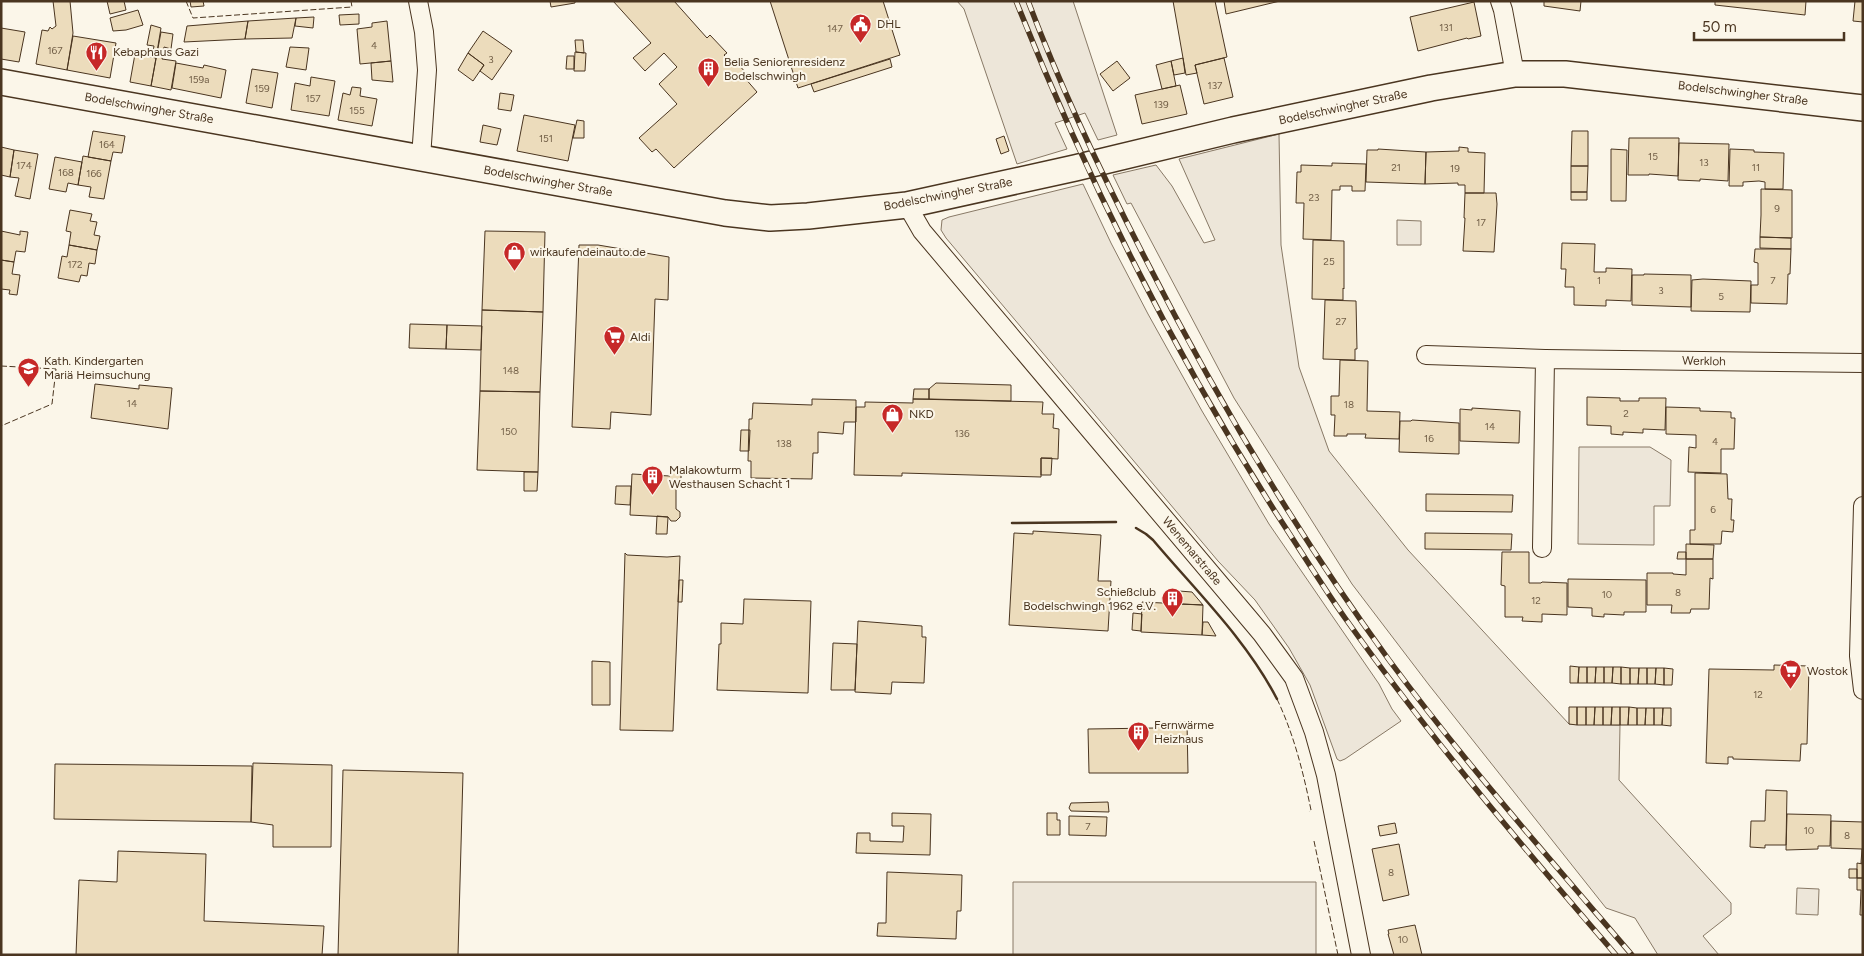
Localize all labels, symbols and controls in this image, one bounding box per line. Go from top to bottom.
scale bar [1694,10,1844,42]
public building icon: DHL [849,12,873,43]
place label: DHL [877,17,901,31]
text: 50 m [1702,18,1737,36]
house number: 131 [1439,21,1453,34]
house number: 147 [827,22,843,35]
house number: 4 [371,39,377,52]
restaurant icon: Kebaphaus Gazi [85,40,109,71]
house number: 167 [47,44,63,57]
place label: Kebaphaus Gazi [113,45,199,59]
house number: 3 [488,53,494,66]
place label: Belia Seniorenresidenz Bodelschwingh [724,55,845,83]
building icon: Belia Seniorenresidenz Bodelschwingh [696,57,720,88]
house number: 159a [189,73,209,86]
street label: Bodelschwingher Straße [1677,78,1809,108]
house number: 137 [1208,79,1223,92]
house number: 159 [254,82,270,95]
street label: Bodelschwingher Straße [1278,86,1409,127]
street label: Bodelschwingher Straße [83,90,215,126]
house number: 157 [305,92,321,105]
house number: 139 [1153,98,1169,111]
house number: 155 [349,104,365,117]
house number: 151 [539,132,553,145]
house number: 164 [99,138,115,151]
house number: 15 [1648,150,1658,163]
house number: 13 [1699,156,1709,169]
house number: 174 [16,159,32,172]
house number: 21 [1391,161,1401,174]
house number: 11 [1752,161,1760,174]
house number: 19 [1450,162,1460,175]
street label: Bodelschwingher Straße [482,163,614,199]
house number: 168 [58,166,74,179]
house number: 166 [86,167,102,180]
street label: Bodelschwingher Straße [882,175,1014,213]
house number: 23 [1308,191,1320,204]
house number: 9 [1774,202,1780,215]
house number: 17 [1476,216,1486,229]
shop icon: wirkaufendeinauto.de [502,240,526,271]
place label: wirkaufendeinauto.de [530,245,646,259]
house number: 25 [1323,255,1335,268]
house number: 172 [67,258,83,271]
house number: 1 [1597,274,1601,287]
house number: 7 [1770,274,1776,287]
house number: 3 [1658,284,1664,297]
house number: 5 [1718,290,1724,303]
house number: 27 [1336,315,1347,328]
supermarket icon: Aldi [602,325,626,356]
place label: Aldi [630,330,651,344]
place label: Kath. Kindergarten Mariä Heimsuchung [44,354,151,382]
street label: Werkloh [1682,354,1726,368]
school or university icon: Kath. Kindergarten Mariä Heimsuchung [16,356,40,387]
house number: 148 [503,364,519,377]
house number: 14 [127,397,137,410]
house number: 18 [1344,398,1354,411]
shop icon: NKD [881,402,905,433]
place label: NKD [909,407,934,421]
house number: 2 [1623,407,1629,420]
house number: 14 [1485,420,1495,433]
house number: 150 [501,425,517,438]
house number: 136 [954,427,970,440]
house number: 16 [1424,432,1434,445]
house number: 4 [1712,435,1718,448]
house number: 138 [776,437,792,450]
place label: Malakowturm Westhausen Schacht 1 [669,463,790,491]
building icon: Malakowturm Westhausen Schacht 1 [641,465,665,496]
house number: 6 [1710,503,1716,516]
street label: Wenemarstraße [1159,514,1225,588]
place label: Schießclub Bodelschwingh 1962 e.V. [1023,585,1156,613]
house number: 8 [1675,586,1681,599]
building icon: Schießclub Bodelschwingh 1962 e.V. [1160,587,1184,618]
house number: 10 [1602,588,1612,601]
house number: 12 [1531,594,1541,607]
supermarket icon: Wostok [1779,659,1803,690]
place label: Wostok [1807,664,1848,678]
house number: 12 [1753,688,1763,701]
place label: Fernwärme Heizhaus [1154,718,1214,746]
building icon: Fernwärme Heizhaus [1126,720,1150,751]
house number: 7 [1085,820,1091,833]
house number: 10 [1804,824,1814,837]
house number: 8 [1844,829,1850,842]
house number: 8 [1388,866,1394,879]
house number: 10 [1398,933,1408,946]

